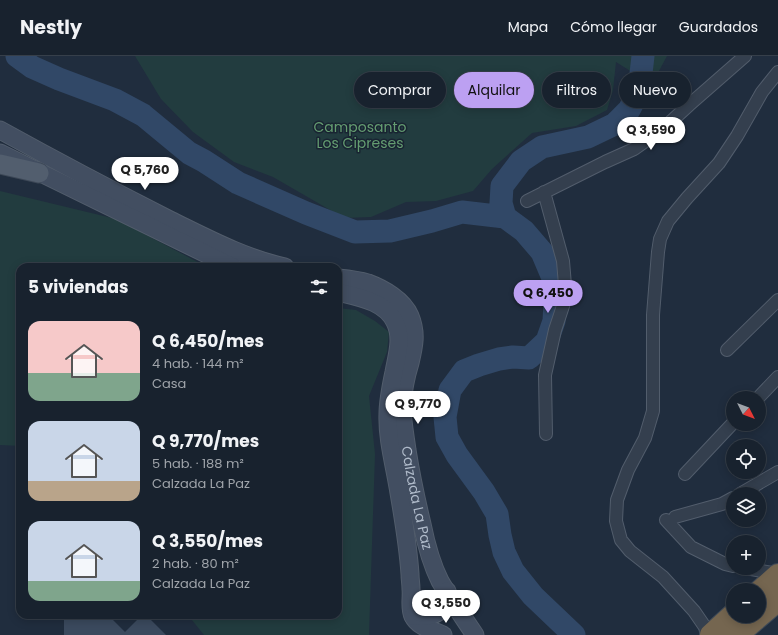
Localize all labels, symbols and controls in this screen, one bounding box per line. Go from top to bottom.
text: Nestly [20,14,82,41]
text: Mapa [508,17,548,37]
text: Cómo llegar [570,17,657,37]
text: Guardados [679,17,758,37]
chip: Comprar [354,72,446,108]
chip: Alquilar [454,72,534,108]
chip: Filtros [542,72,611,108]
chip: Nuevo [619,72,691,108]
park label: Camposanto Los Cipreses [314,117,406,153]
pin: Q 3,590 [614,117,688,151]
text: Q 3,590 [626,120,676,139]
pin: Q 5,760 [108,157,182,191]
text: Q 5,760 [121,160,169,179]
text: 5 viviendas [28,275,128,299]
icon: filters [308,276,330,298]
pin: Q 6,450 [511,280,585,314]
text: Q 6,450 [523,283,573,302]
text: Q 6,450/mes [152,329,264,353]
icon: home [60,337,108,385]
text: 4 hab. · 144 m² [152,354,244,373]
text: Casa [152,374,186,393]
pin: Q 9,770 [381,391,455,425]
north arrow [726,391,766,431]
map controls [726,391,766,623]
text: Q 9,770 [394,394,442,413]
text: Q 9,770/mes [152,429,259,453]
icon: home [60,437,108,485]
button: locate [726,439,766,479]
street label: Calzada La Paz [396,445,438,552]
text: 5 hab. · 188 m² [152,454,244,473]
text: Calzada La Paz [152,474,250,493]
button: layers [726,487,766,527]
text: Q 3,550/mes [152,529,263,553]
button: + [726,535,766,575]
icon: home [60,537,108,585]
text: 2 hab. · 80 m² [152,554,239,573]
text: Calzada La Paz [152,574,250,593]
button: − [726,583,766,623]
pin: Q 3,550 [409,590,483,624]
text: Q 3,550 [421,593,471,612]

